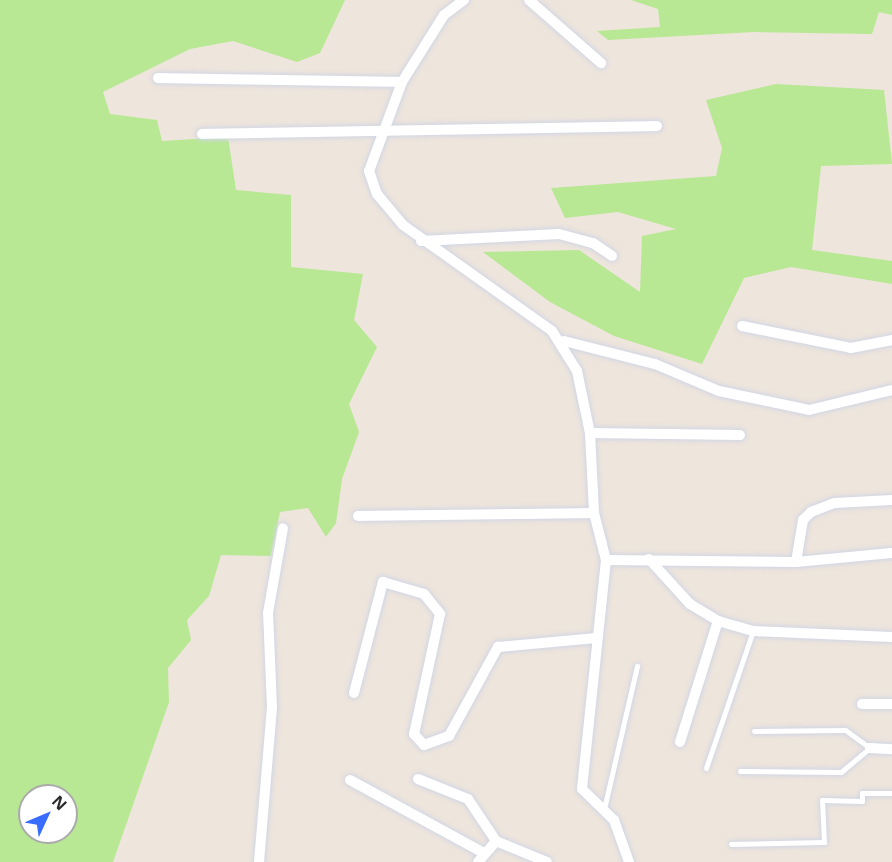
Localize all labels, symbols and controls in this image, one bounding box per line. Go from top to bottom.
north arrow [18,784,78,844]
text: N [47,791,72,815]

